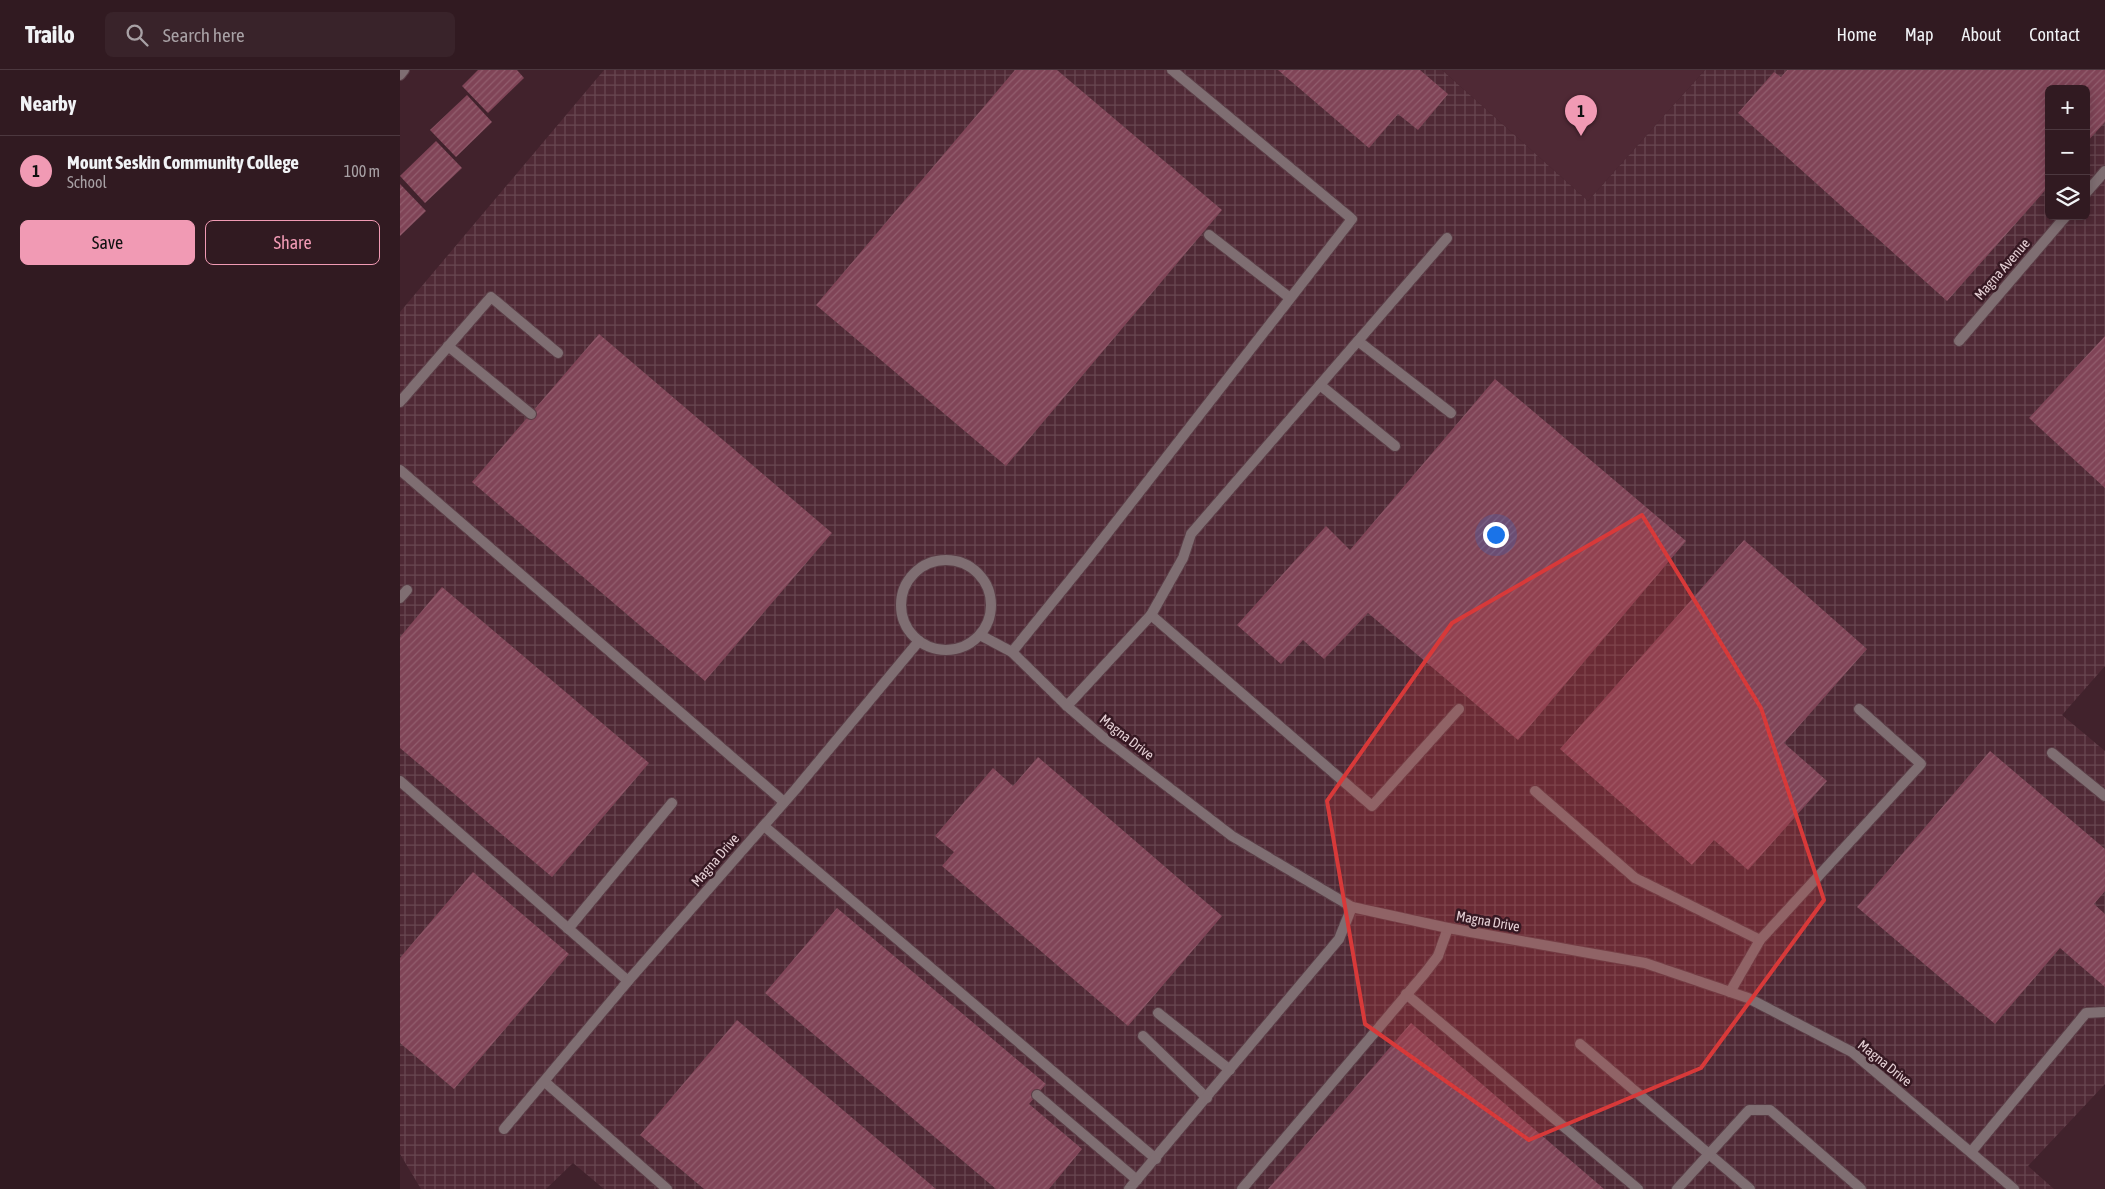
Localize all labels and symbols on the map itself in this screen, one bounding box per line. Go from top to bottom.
pin: 1 [1565,95,1597,136]
street label: Magna Avenue [1971,235,2033,303]
your location [1483,522,1509,548]
street label: Magna Drive [1097,711,1157,763]
street label: Magna Drive [688,830,742,890]
street label: Magna Drive [1455,908,1521,934]
street label: Magna Drive [1855,1037,1915,1089]

